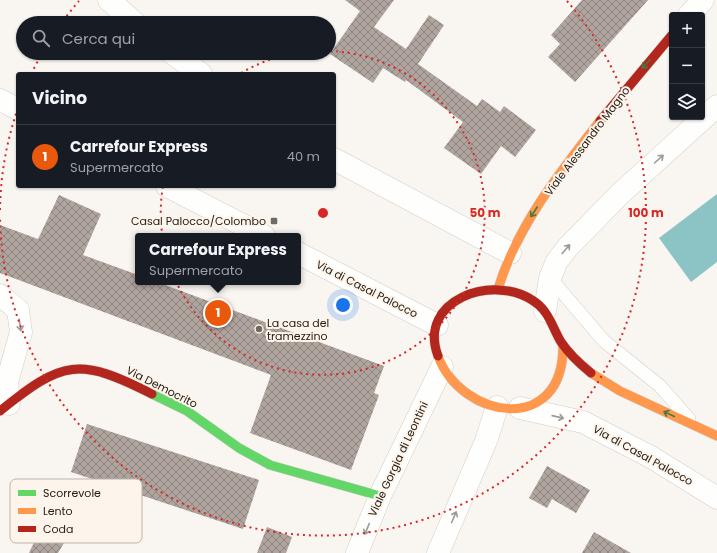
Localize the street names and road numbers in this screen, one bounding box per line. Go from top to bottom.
street label: Viale Alessandro Magno [541,83,633,199]
street label: Via di Casal Palocco [313,256,421,322]
street label: Via Democrito [124,362,200,412]
street label: Viale Gorgia di Leontini [364,399,432,519]
street label: Via di Casal Palocco [590,421,696,489]

